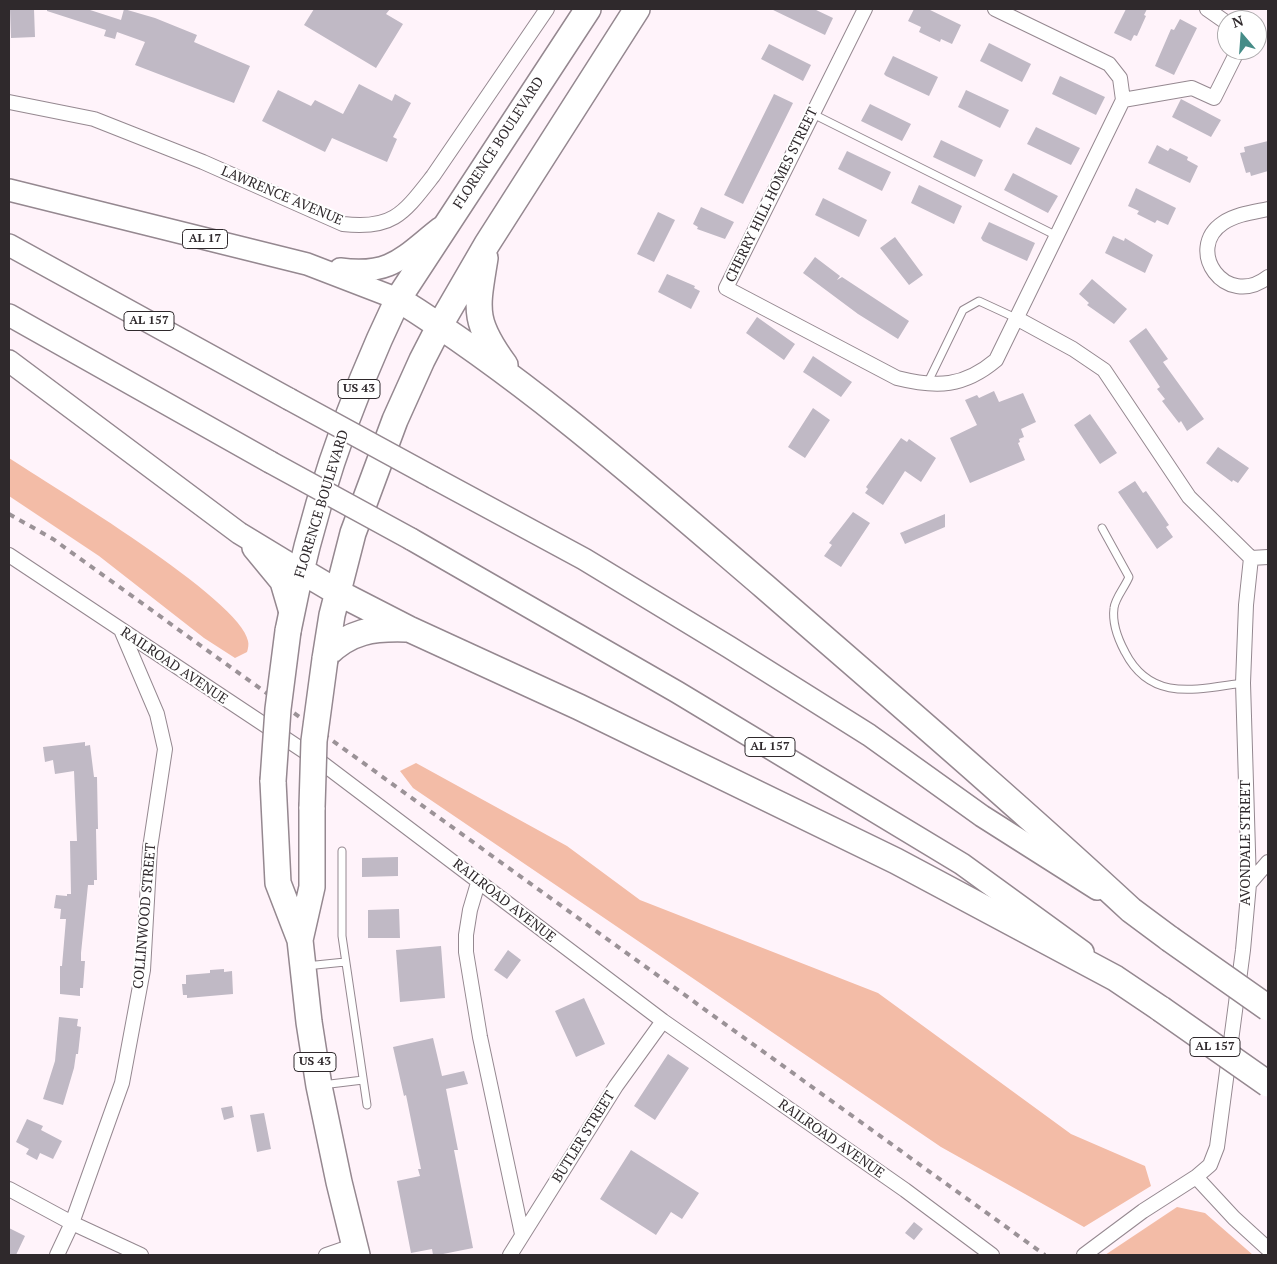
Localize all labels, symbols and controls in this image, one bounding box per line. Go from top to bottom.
north arrow [1217,10,1267,60]
text: N [1230,11,1246,32]
street label: FLORENCE BOULEVARD [450,74,548,212]
street label: CHERRY HILL HOMES STREET [722,105,822,285]
street label: LAWRENCE AVENUE [219,163,345,229]
road number: AL 17 [182,230,228,248]
road number: AL 157 [124,312,174,331]
road number: US 43 [338,379,380,398]
street label: FLORENCE BOULEVARD [291,428,353,580]
street label: RAILROAD AVENUE [117,624,231,708]
road number: AL 157 [745,738,795,756]
street label: AVONDALE STREET [1238,780,1254,906]
street label: COLLINWOOD STREET [130,842,160,990]
street label: RAILROAD AVENUE [449,856,559,946]
road number: AL 157 [1190,1038,1240,1056]
road number: US 43 [294,1052,336,1072]
street label: BUTLER STREET [549,1088,619,1186]
street label: RAILROAD AVENUE [775,1096,887,1182]

